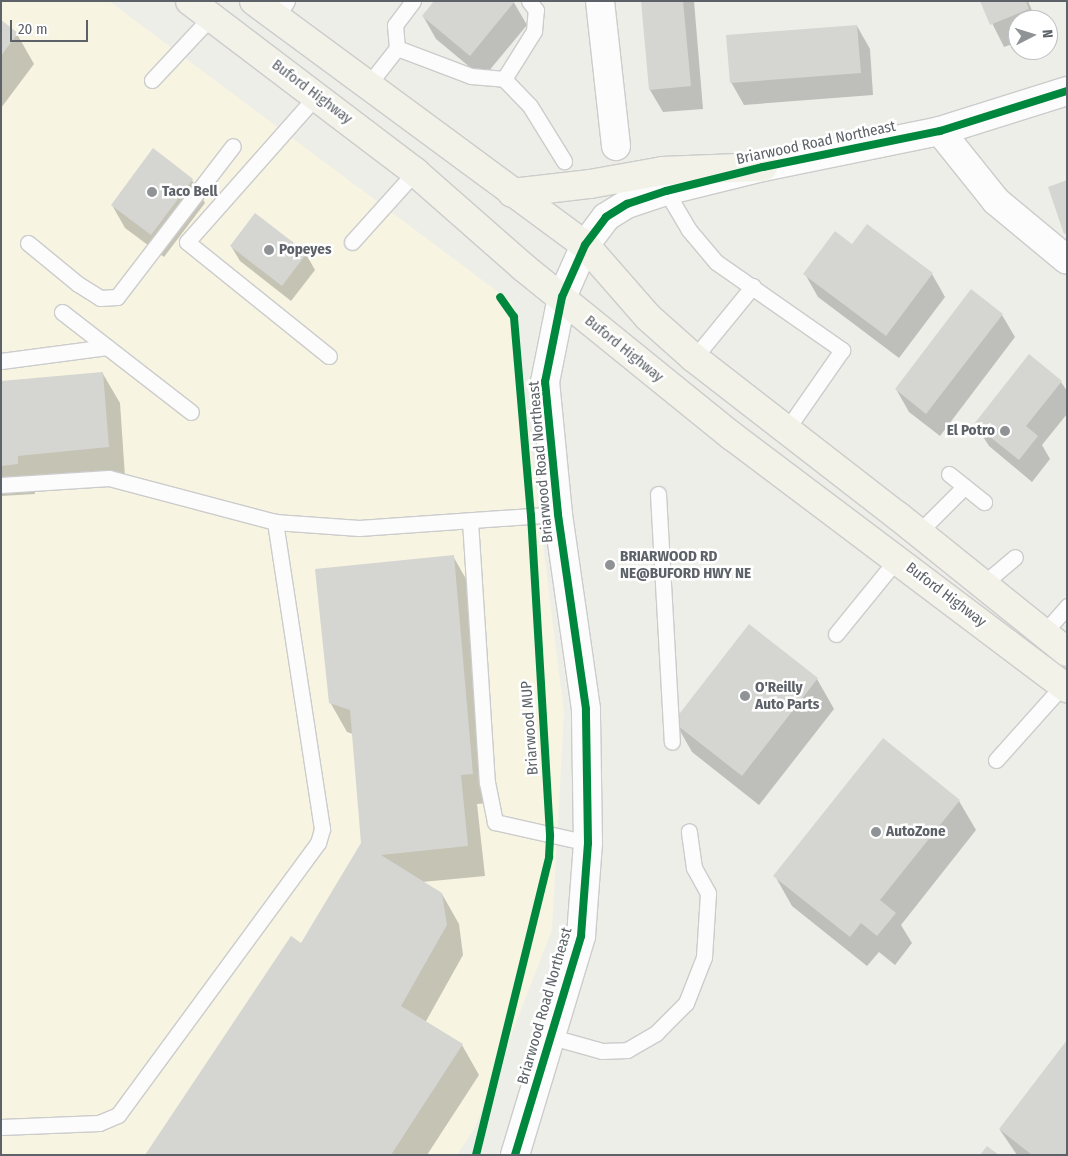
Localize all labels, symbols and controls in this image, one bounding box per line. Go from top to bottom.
scale bar [12,10,90,42]
north arrow [1008,10,1058,60]
text: 20 m [18,20,48,38]
text: N [1039,29,1056,39]
street label: Buford Highway [268,56,356,128]
street label: Briarwood Road Northeast [735,117,897,169]
place label: Taco Bell [162,183,218,201]
marker: Taco Bell [146,186,158,198]
place label: Popeyes [279,241,332,259]
marker: Popeyes [263,244,275,256]
street label: Buford Highway [581,312,667,386]
street label: Briarwood Road Northeast [525,380,557,544]
place label: El Potro [947,422,995,440]
marker: El Potro [999,425,1011,437]
place label: BRIARWOOD RD NE@BUFORD HWY NE [620,547,751,582]
marker: BRIARWOOD RD NE@BUFORD HWY NE [604,559,616,571]
street label: Buford Highway [902,559,990,631]
place label: O'Reilly Auto Parts [755,678,819,713]
street label: Briarwood MUP [518,680,542,776]
marker: O'Reilly Auto Parts [739,690,751,702]
place label: AutoZone [886,823,945,841]
marker: AutoZone [870,826,882,838]
street label: Briarwood Road Northeast [514,925,576,1087]

